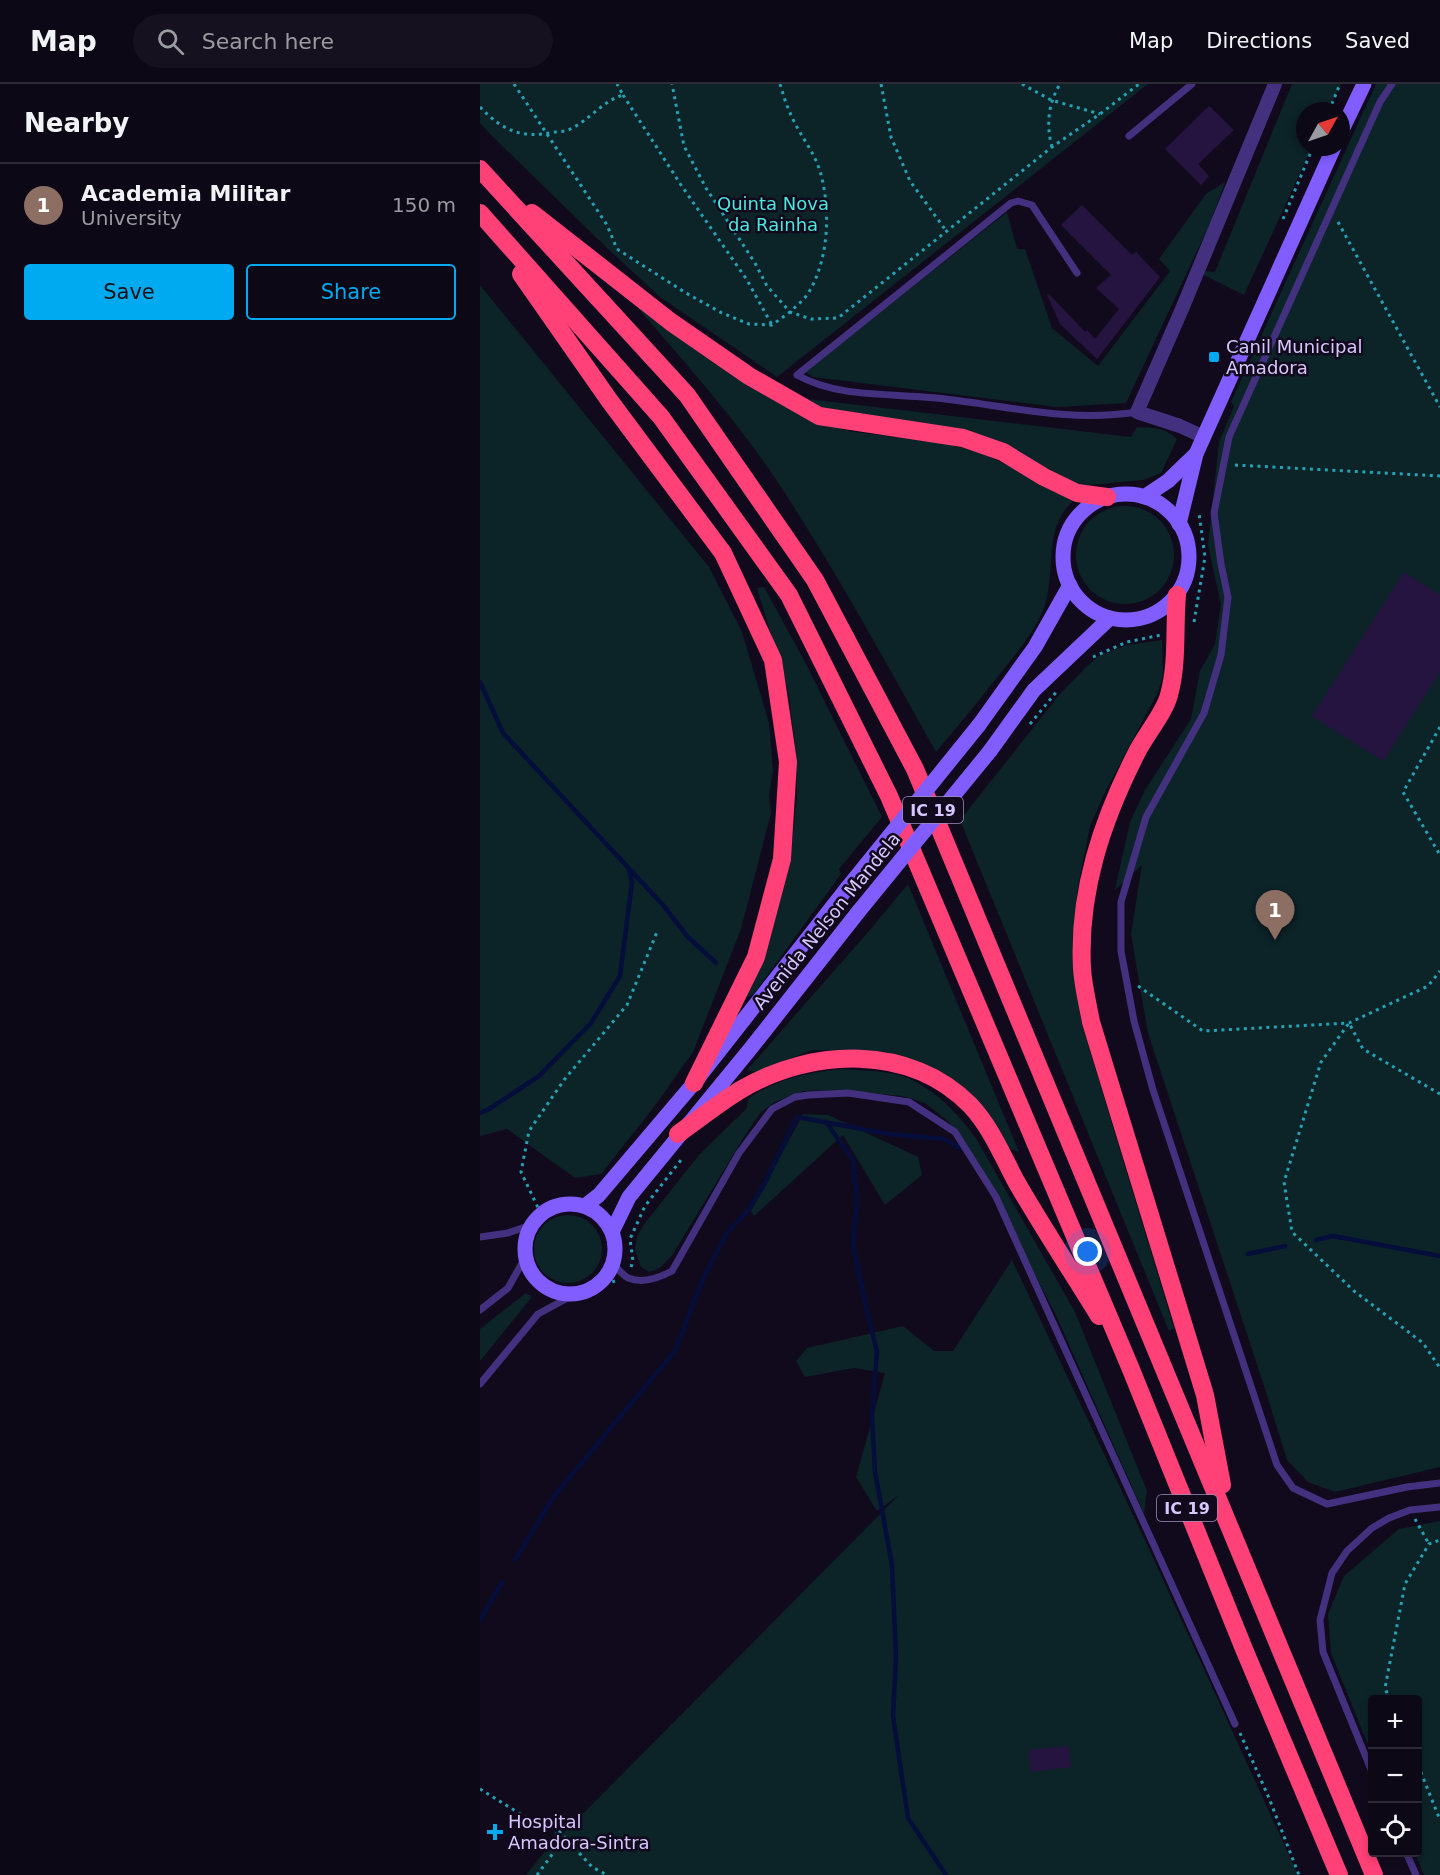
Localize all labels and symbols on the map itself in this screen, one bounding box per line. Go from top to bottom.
north arrow [1296,102,1350,156]
park label: Quinta Nova da Rainha [717,193,829,235]
place label: Canil Municipal Amadora [1226,336,1362,378]
marker: Canil Municipal Amadora [1207,350,1221,364]
road number: IC 19 [903,797,963,823]
street label: Avenida Nelson Mandela [749,828,904,1013]
pin: 1 [1256,890,1294,940]
your location [1073,1237,1102,1266]
road number: IC 19 [1157,1495,1217,1521]
place label: Hospital Amadora-Sintra [508,1811,650,1853]
marker: Hospital Amadora-Sintra [486,1823,504,1841]

